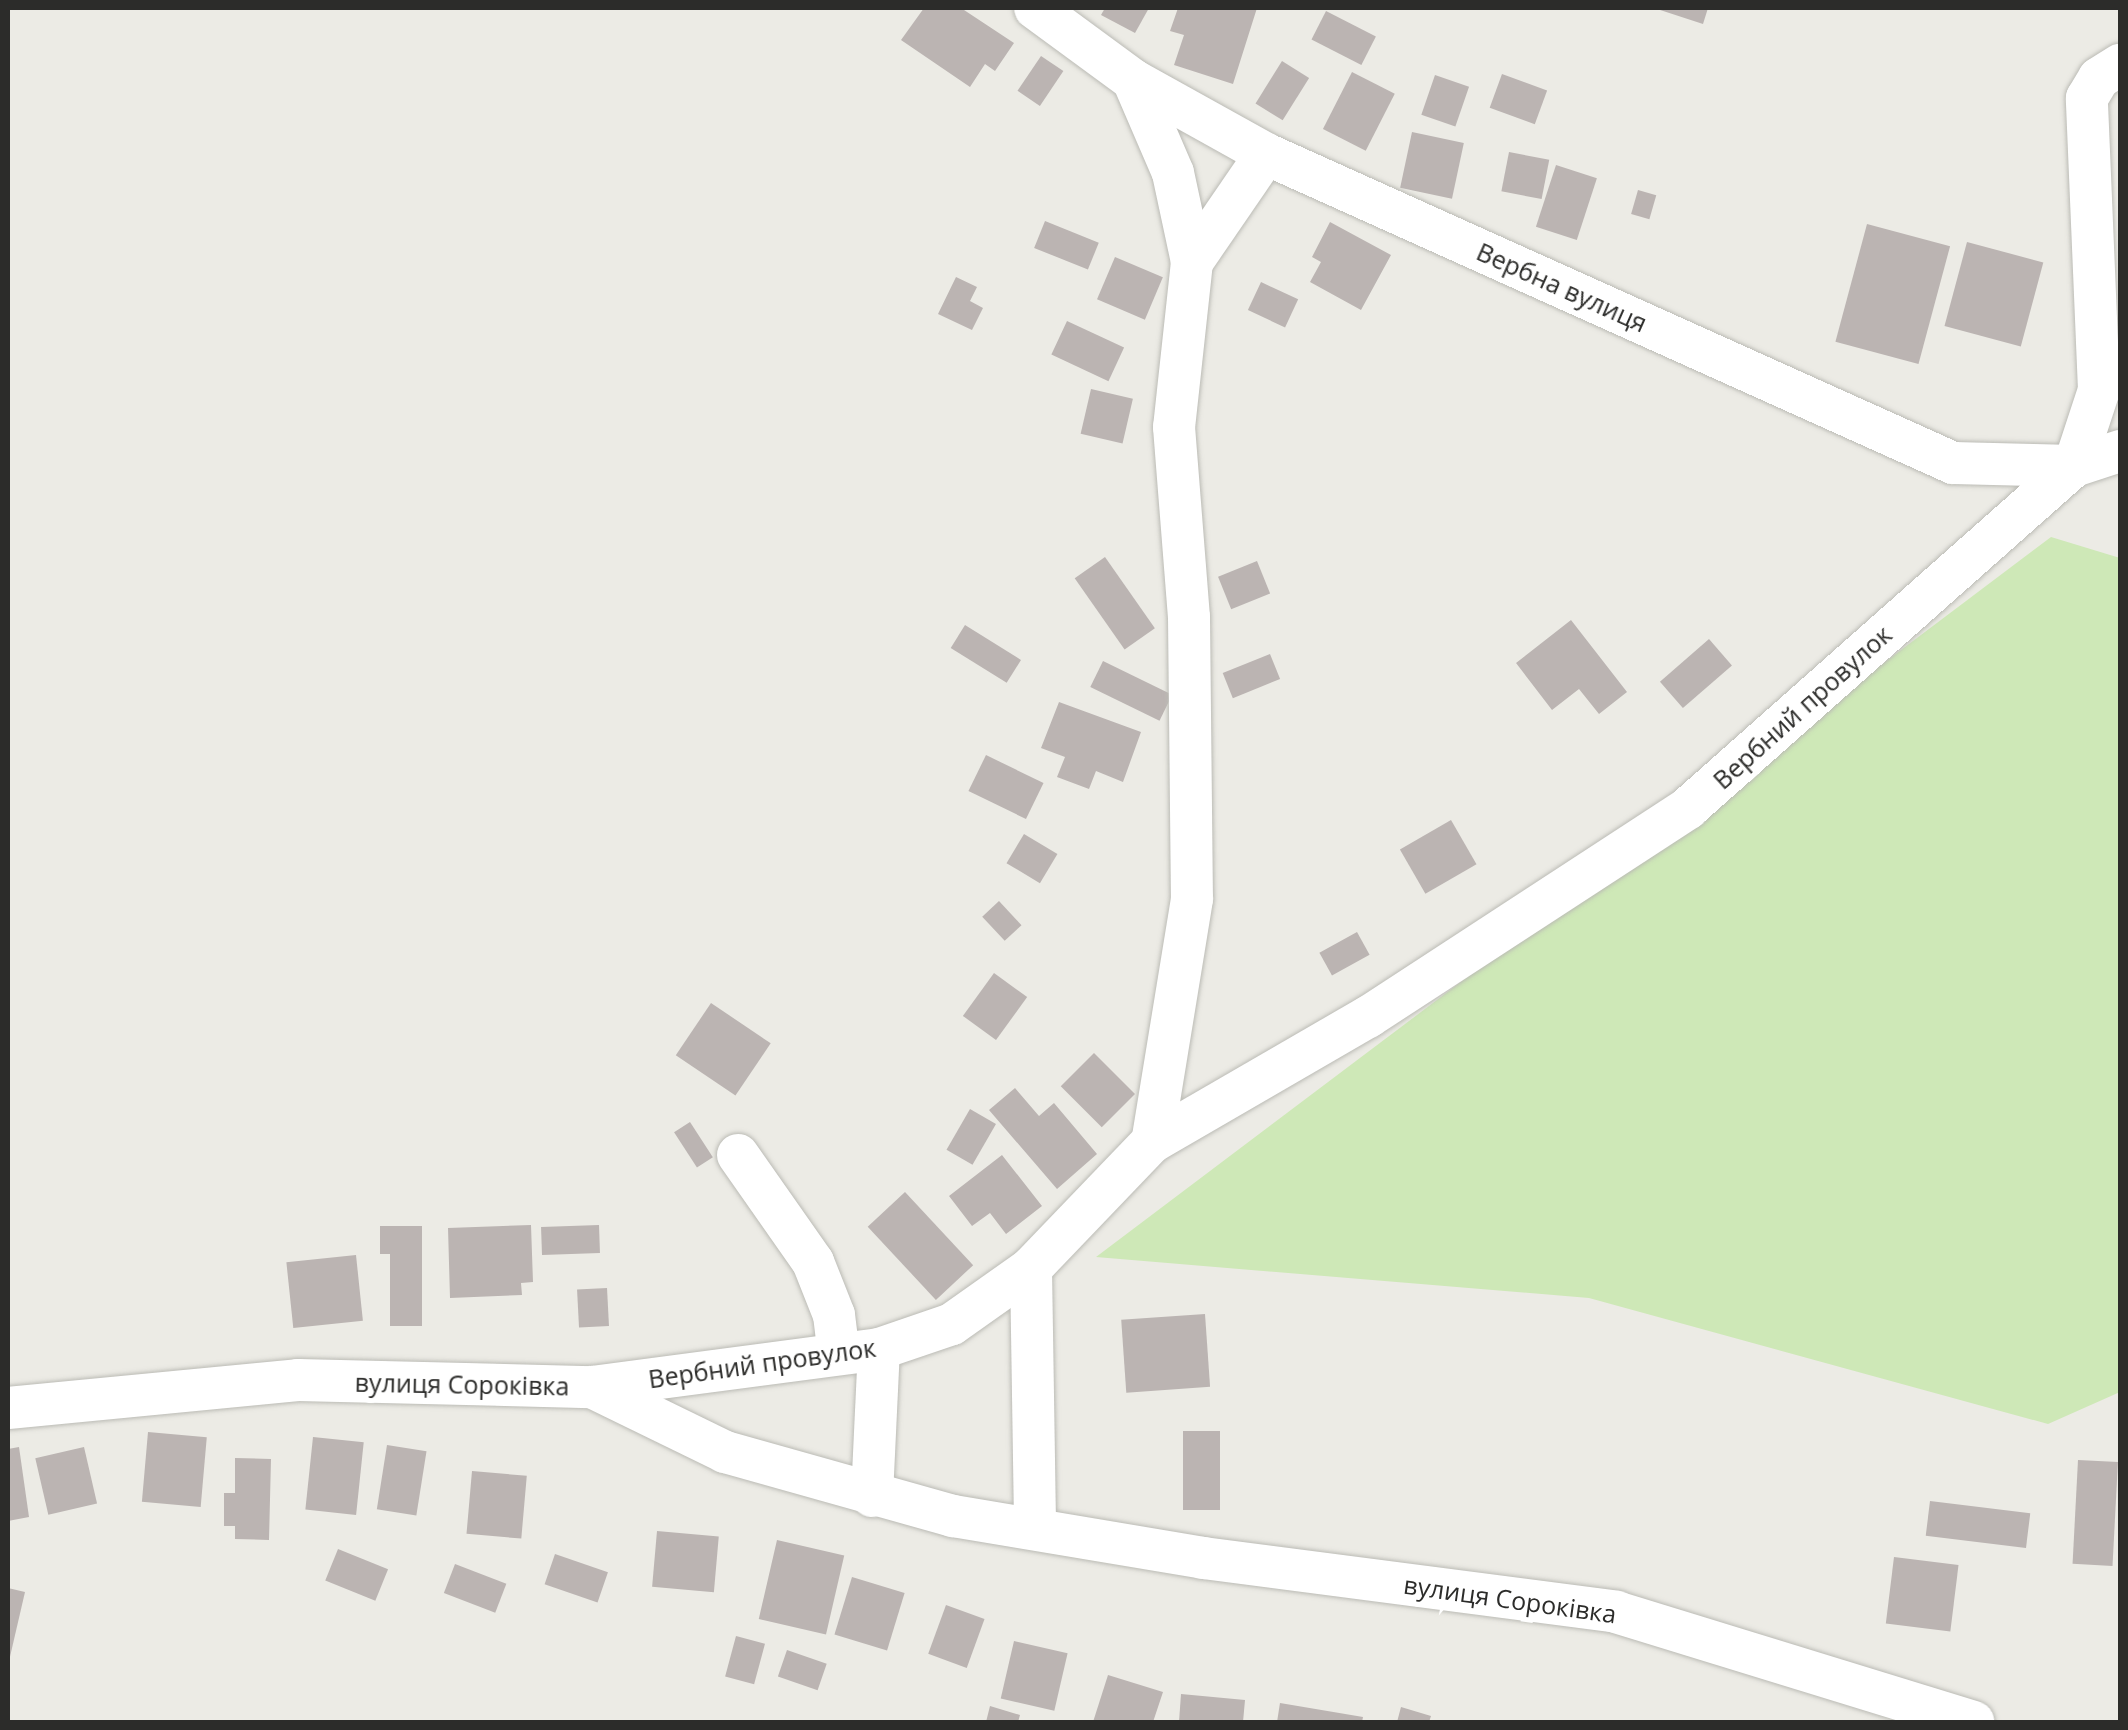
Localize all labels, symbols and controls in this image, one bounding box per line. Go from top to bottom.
street label: Вербна вулиця [1472,236,1652,338]
street label: Вербний провулок [1707,619,1897,795]
street label: Вербний провулок [646,1332,878,1394]
street label: вулиця Сороківка [354,1367,570,1401]
street label: вулиця Сороківка [1402,1569,1618,1629]

